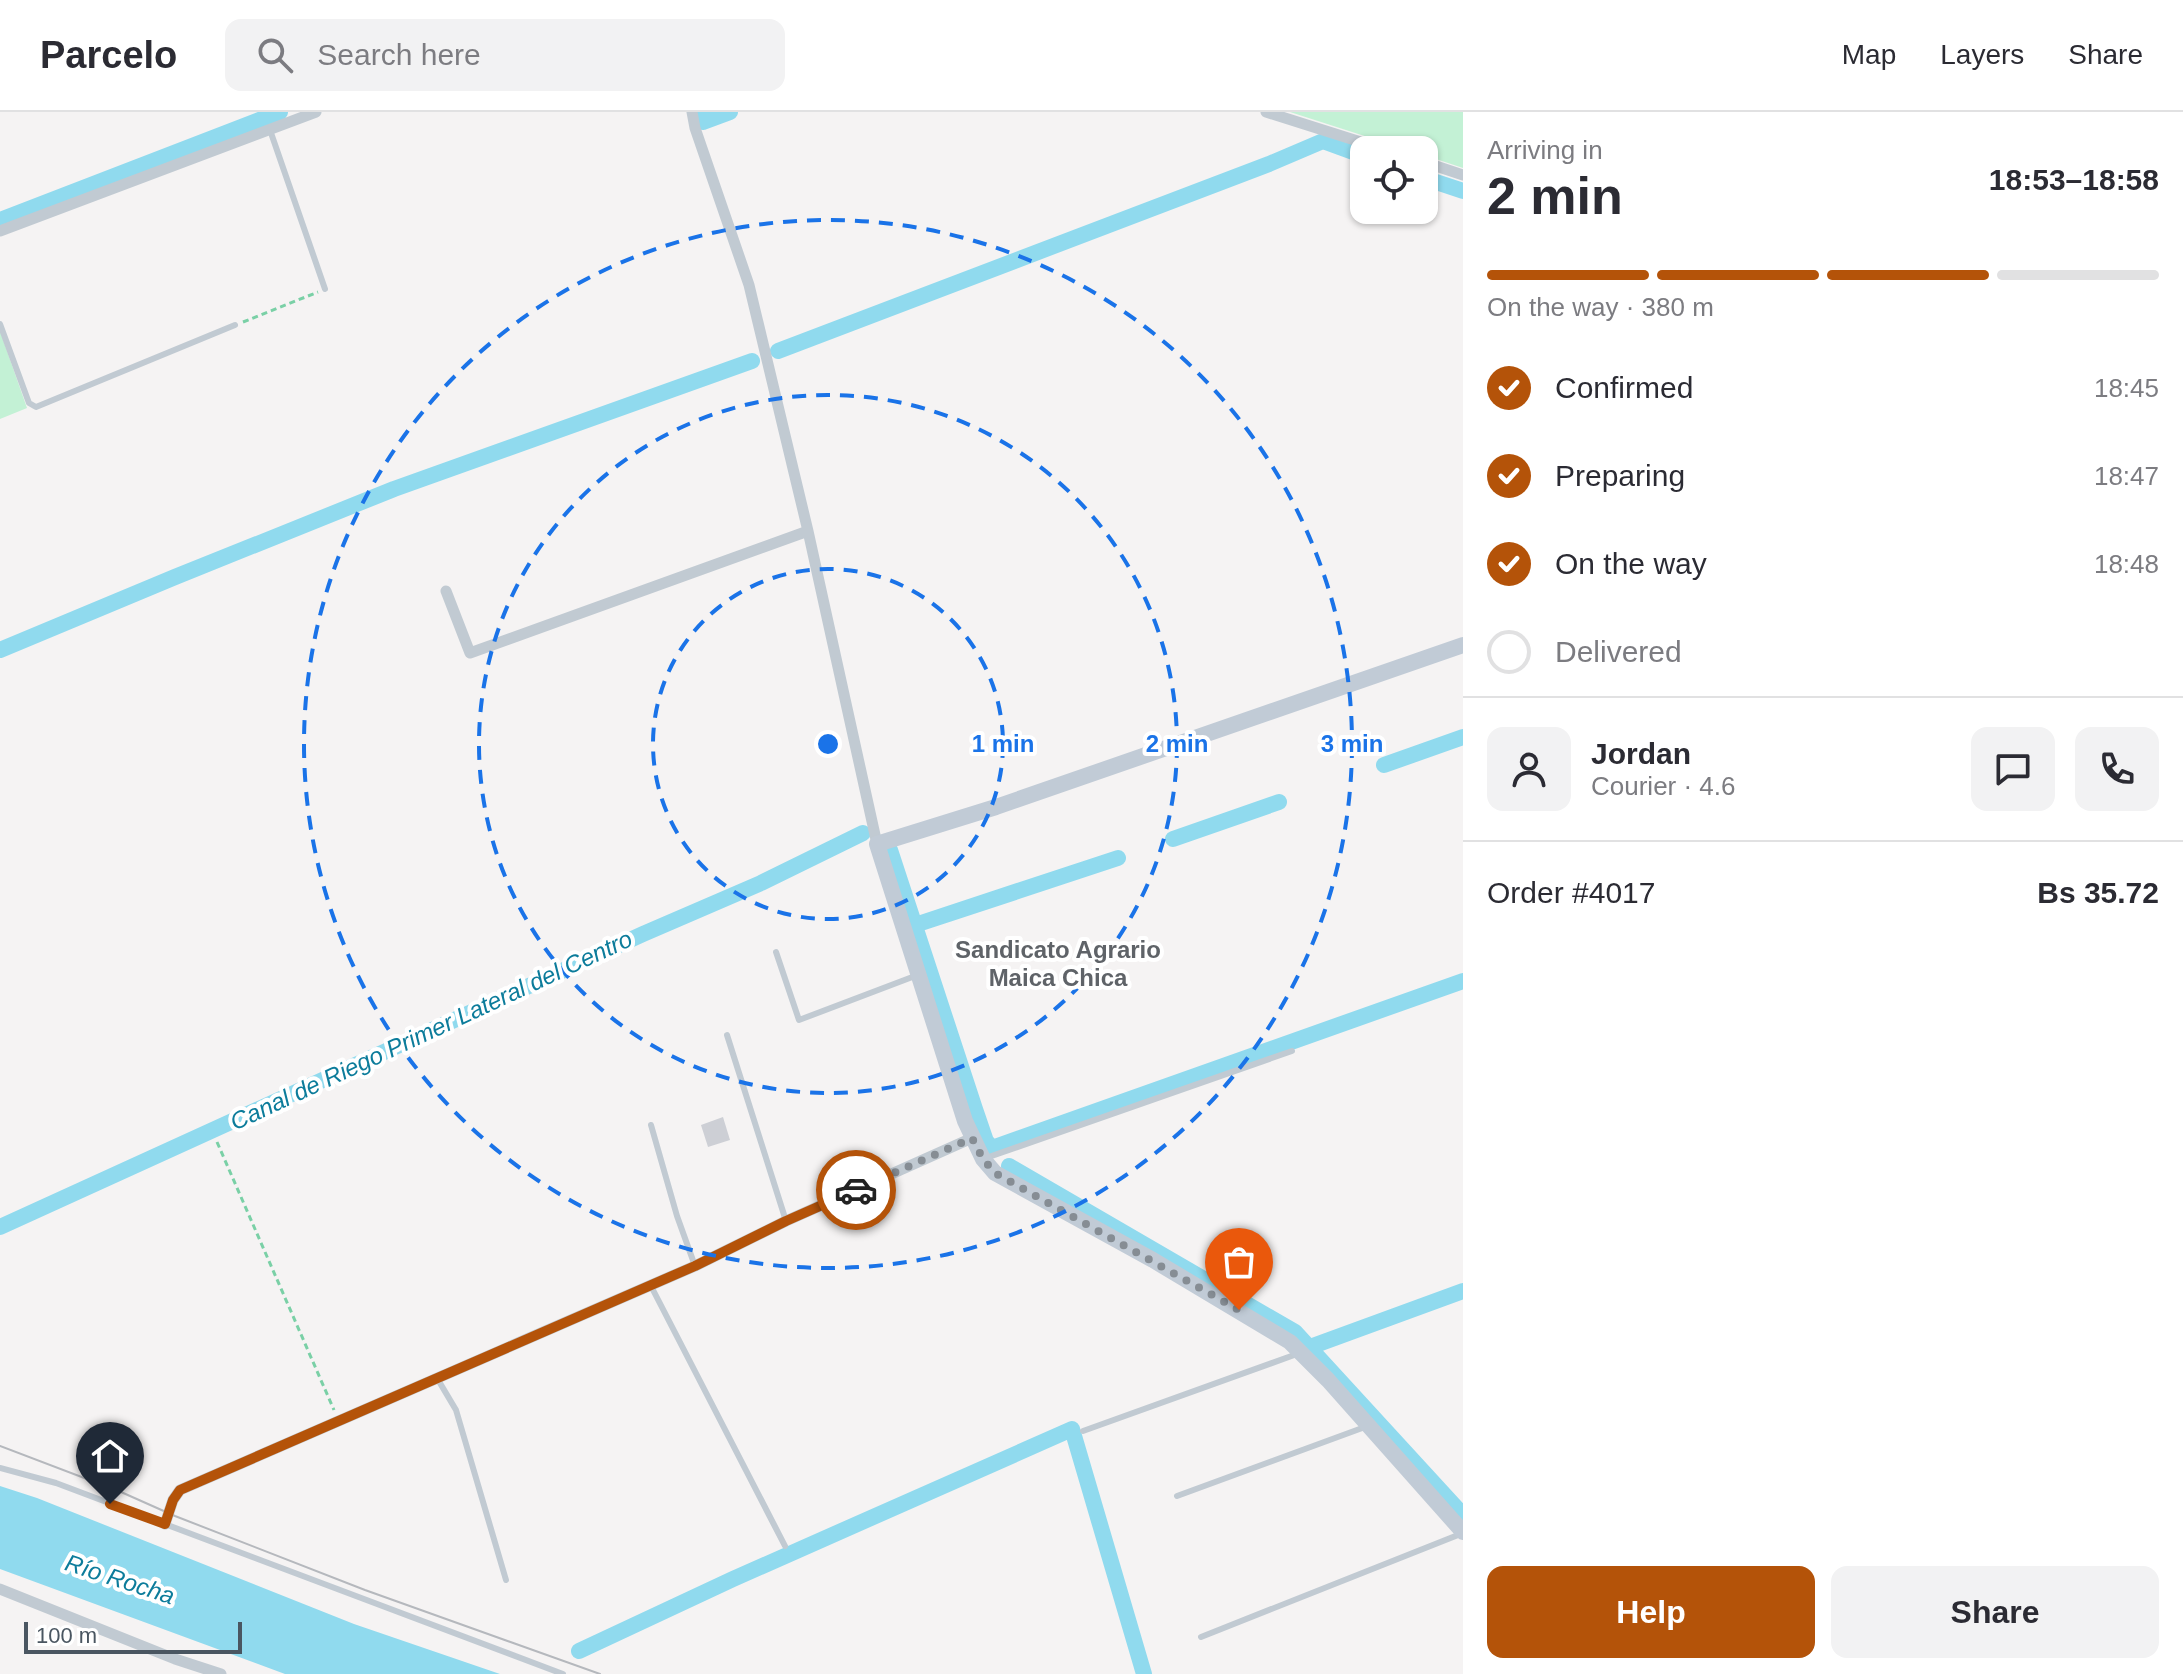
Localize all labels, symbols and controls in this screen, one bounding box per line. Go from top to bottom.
search box [225,19,785,91]
icon: search [253,33,297,77]
text: Parcelo [40,34,177,76]
text: Search here [317,38,481,71]
text: Map [1842,39,1896,70]
text: Layers [1940,39,2024,70]
text: Share [2068,39,2143,70]
text: Arriving in [1487,135,1603,165]
map controls [1350,136,1438,224]
button: locate [1350,136,1438,224]
text: 18:53–18:58 [1989,163,2159,196]
text: 2 min [1487,167,1623,225]
text: On the way · 380 m [1487,292,1714,322]
icon: check [1487,366,1531,410]
text: Confirmed [1555,371,1693,404]
text: 18:45 [2094,373,2159,403]
icon: check [1487,454,1531,498]
text: Preparing [1555,459,1685,492]
text: 18:47 [2094,461,2159,491]
icon: check [1487,542,1531,586]
text: On the way [1555,547,1707,580]
text: 18:48 [2094,549,2159,579]
text: Delivered [1555,635,1682,668]
button: person [1487,727,1571,811]
button: chat [1971,727,2055,811]
button: phone [2075,727,2159,811]
centre of rings [814,730,842,758]
text: 1 min [972,730,1034,757]
text: 2 min [1146,730,1208,757]
text: 3 min [1321,730,1383,757]
text: Jordan [1591,737,1691,770]
text: Courier · 4.6 [1591,771,1736,801]
text: Order #4017 [1487,876,1655,909]
text: Bs 35.72 [2037,876,2159,909]
water label: Canal de Riego Primer Lateral del Centro [226,925,636,1135]
district label: Sandicato Agrario Maica Chica [955,936,1161,991]
courier [816,1150,896,1230]
icon: car [834,1168,878,1212]
pin [1205,1228,1273,1310]
icon: bag [1217,1240,1261,1284]
pin [76,1422,144,1504]
icon: home [88,1434,132,1478]
water label: Río Rocha [62,1549,178,1609]
button: Help [1487,1566,1815,1658]
button: Share [1831,1566,2159,1658]
scale bar [24,1618,242,1654]
text: 100 m [36,1623,97,1648]

